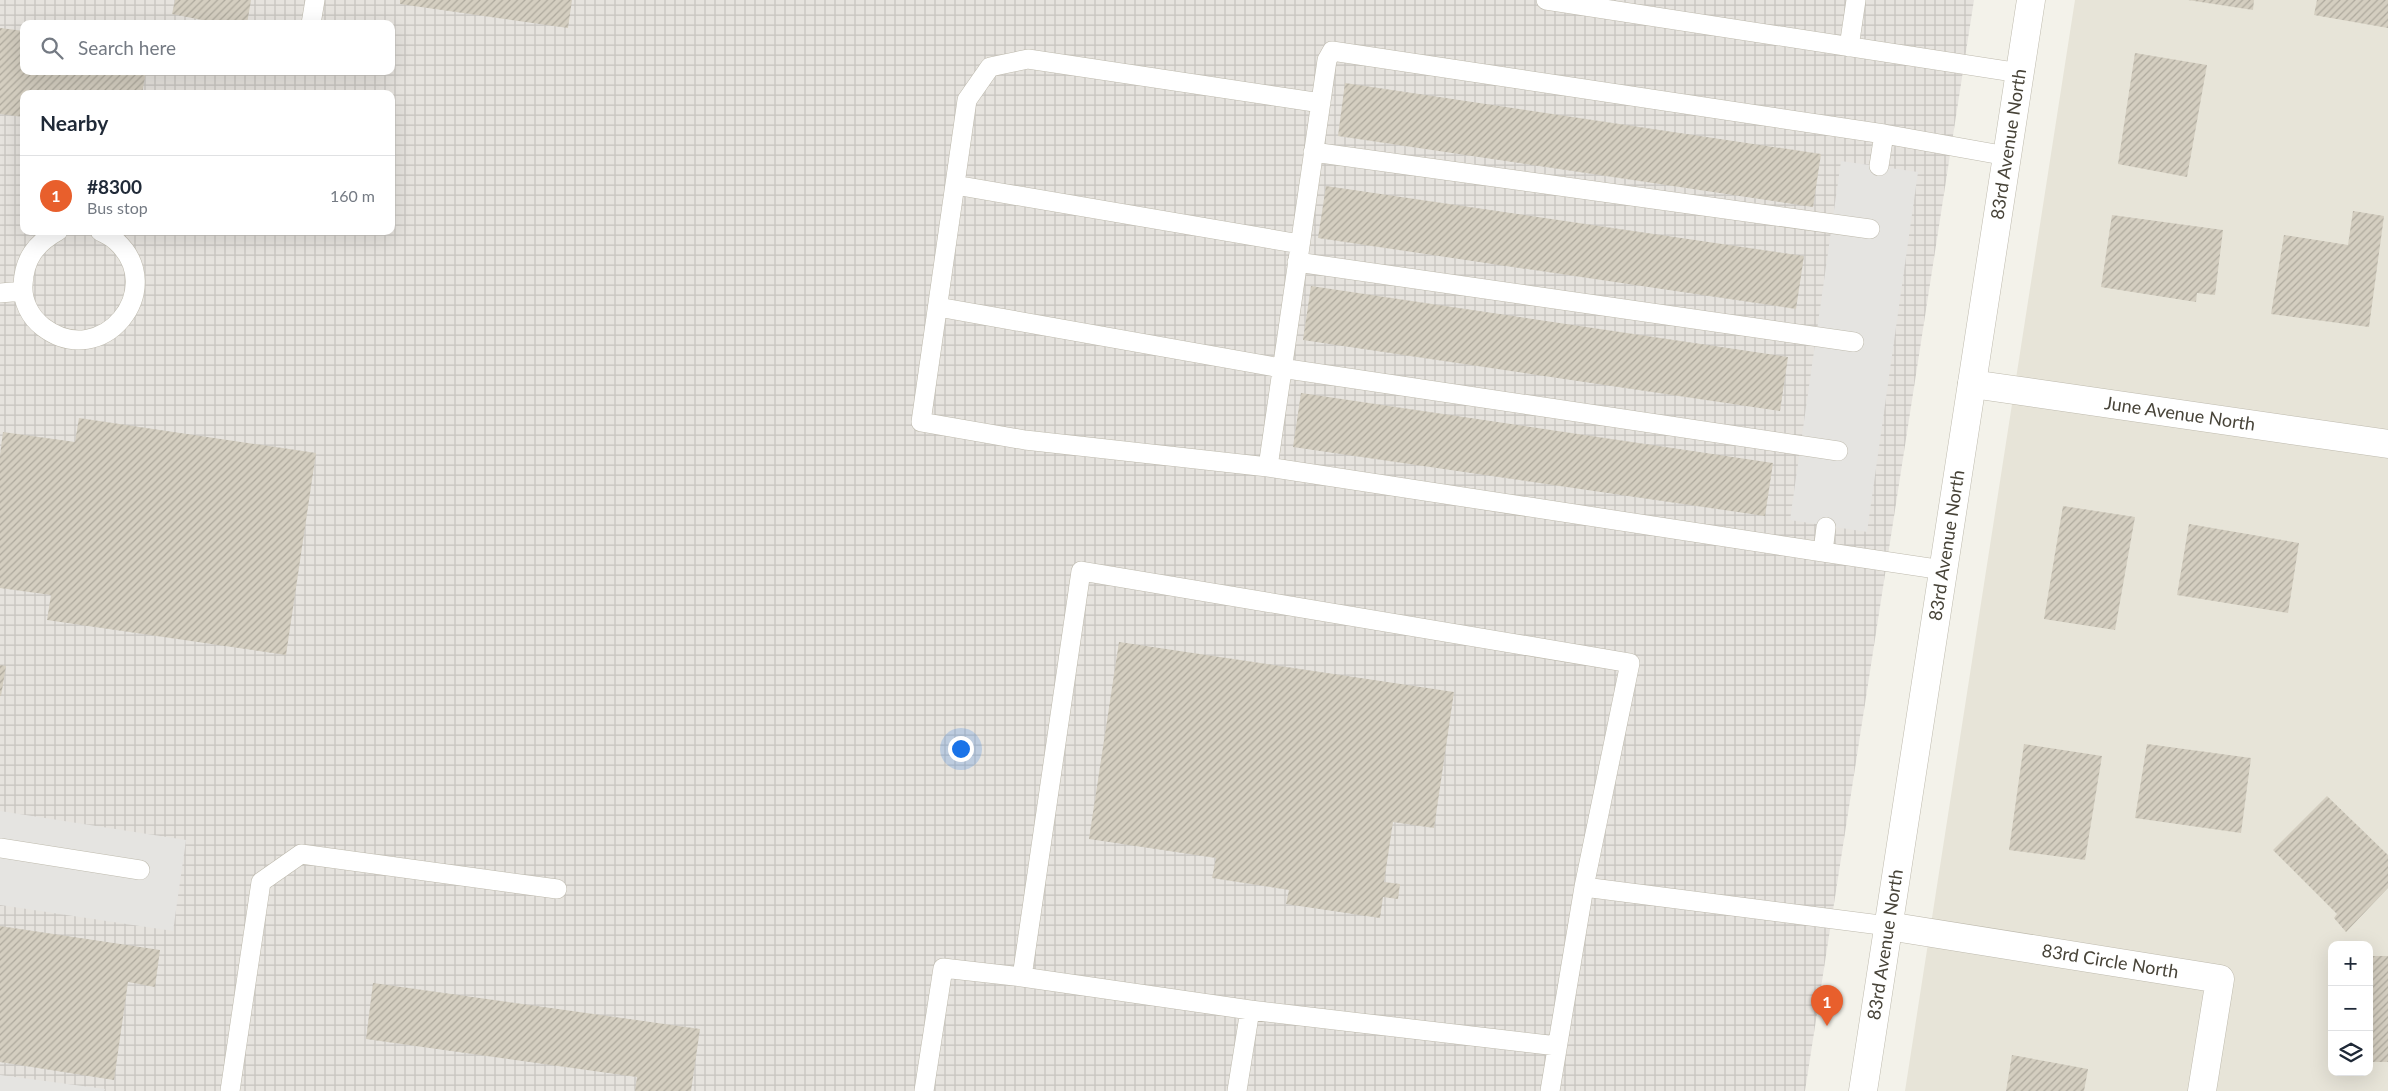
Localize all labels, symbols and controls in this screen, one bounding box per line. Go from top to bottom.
search box [20,20,395,75]
icon: search [38,34,66,62]
text: Search here [78,36,176,59]
street label: 83rd Avenue North [1985,67,2030,221]
text: Nearby [40,110,108,135]
text: #8300 [87,175,142,198]
text: 1 [51,186,61,205]
text: 160 m [330,186,375,205]
text: Bus stop [87,198,148,217]
street label: June Avenue North [2103,391,2257,435]
street label: 83rd Avenue North [1924,468,1968,622]
your location [948,736,974,762]
street label: 83rd Avenue North [1862,868,1907,1021]
street label: 83rd Circle North [2040,939,2180,982]
map controls [2328,941,2373,1076]
button: + [2328,941,2373,986]
pin: 1 [1811,985,1843,1026]
button: − [2328,986,2373,1031]
button: layers [2328,1031,2373,1076]

